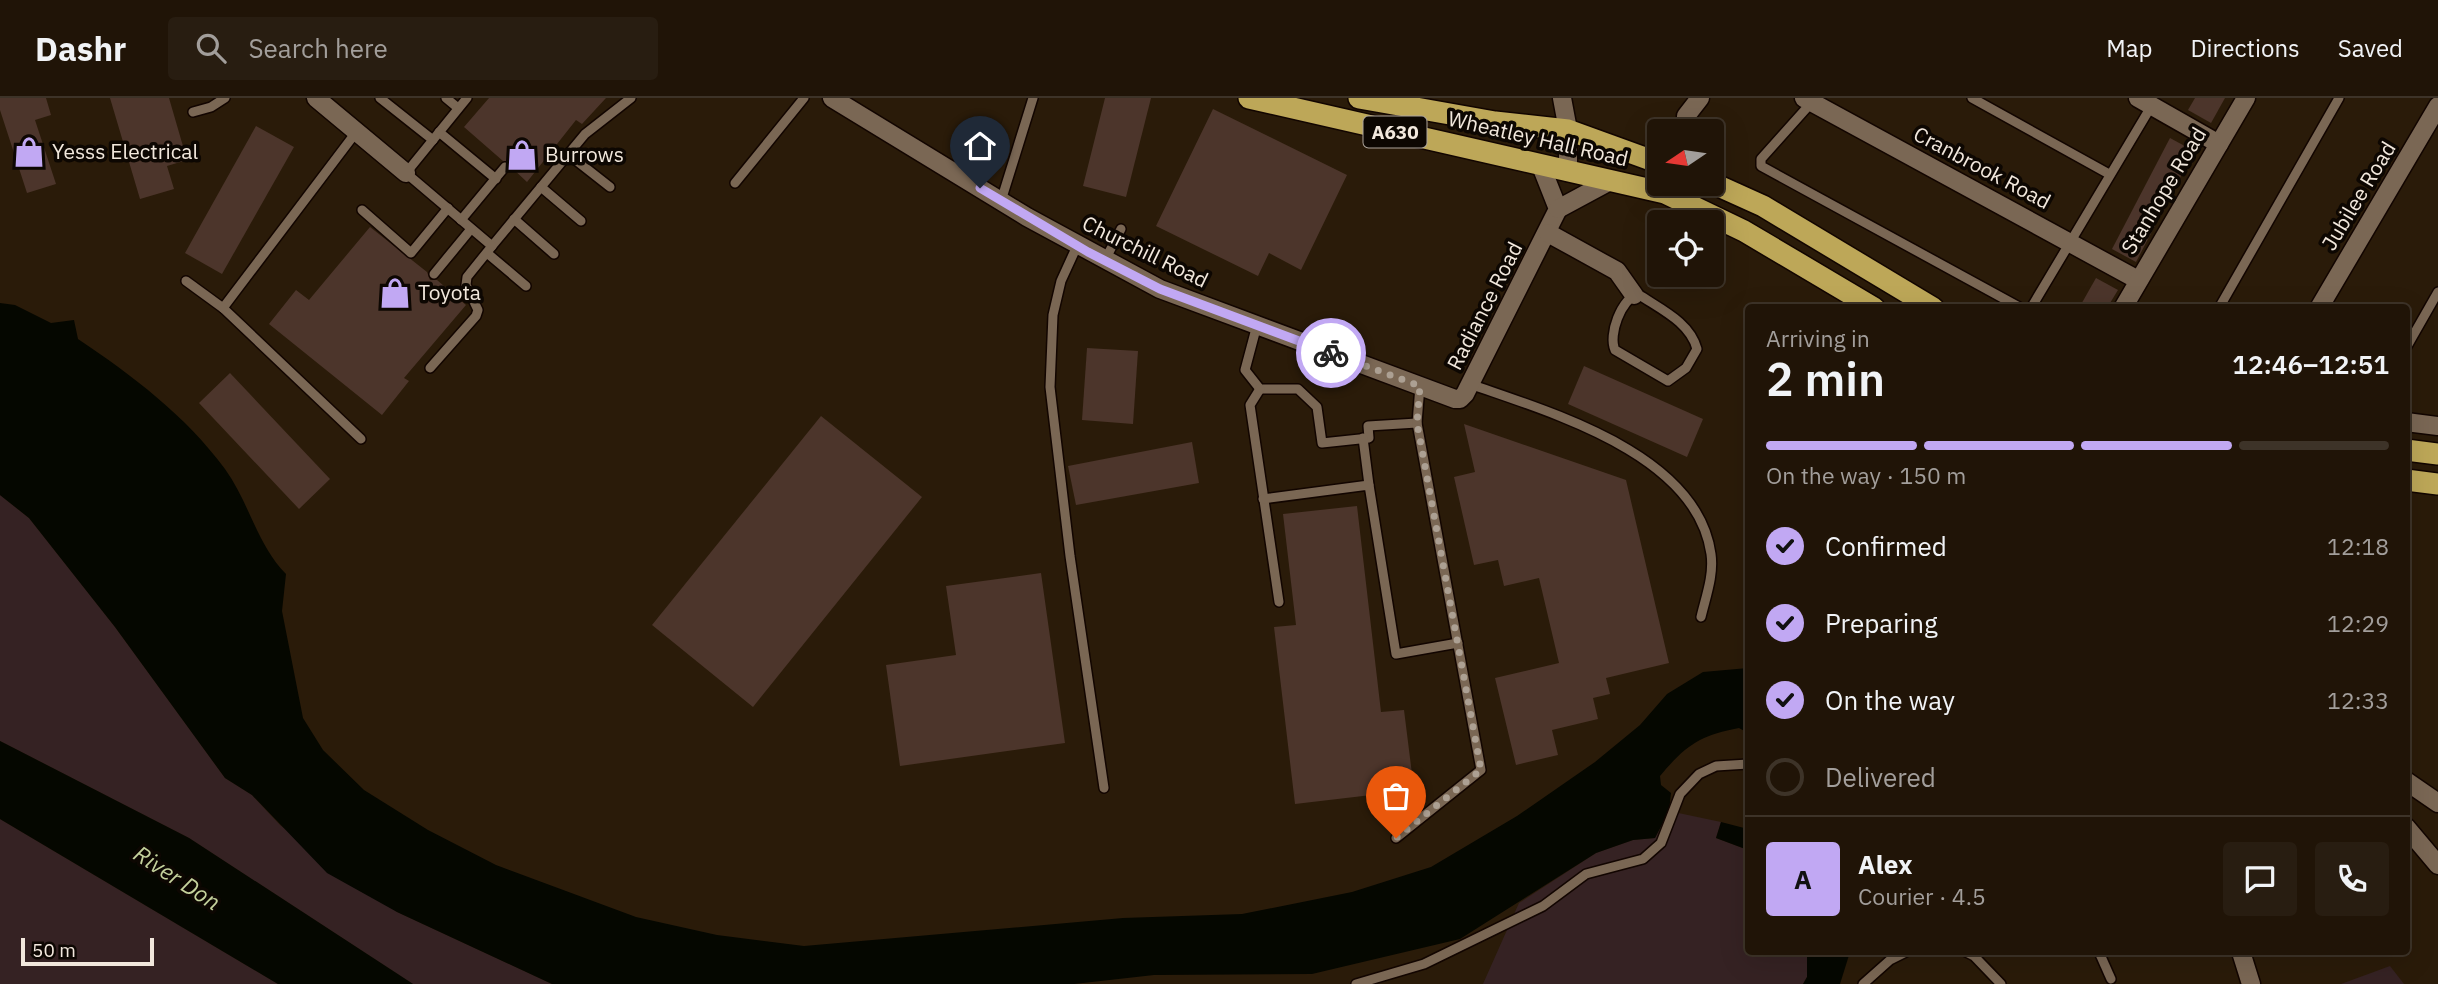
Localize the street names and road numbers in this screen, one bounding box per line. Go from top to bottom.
street label: Wheatley Hall Road [1445,104,1631,172]
road number: A630 [1364,116,1426,148]
street label: Cranbrook Road [1909,119,2056,215]
street label: Stanhope Road [2114,122,2212,259]
street label: Jubilee Road [2315,136,2402,255]
street label: Churchill Road [1078,209,1213,294]
street label: Radiance Road [1440,237,1528,374]

